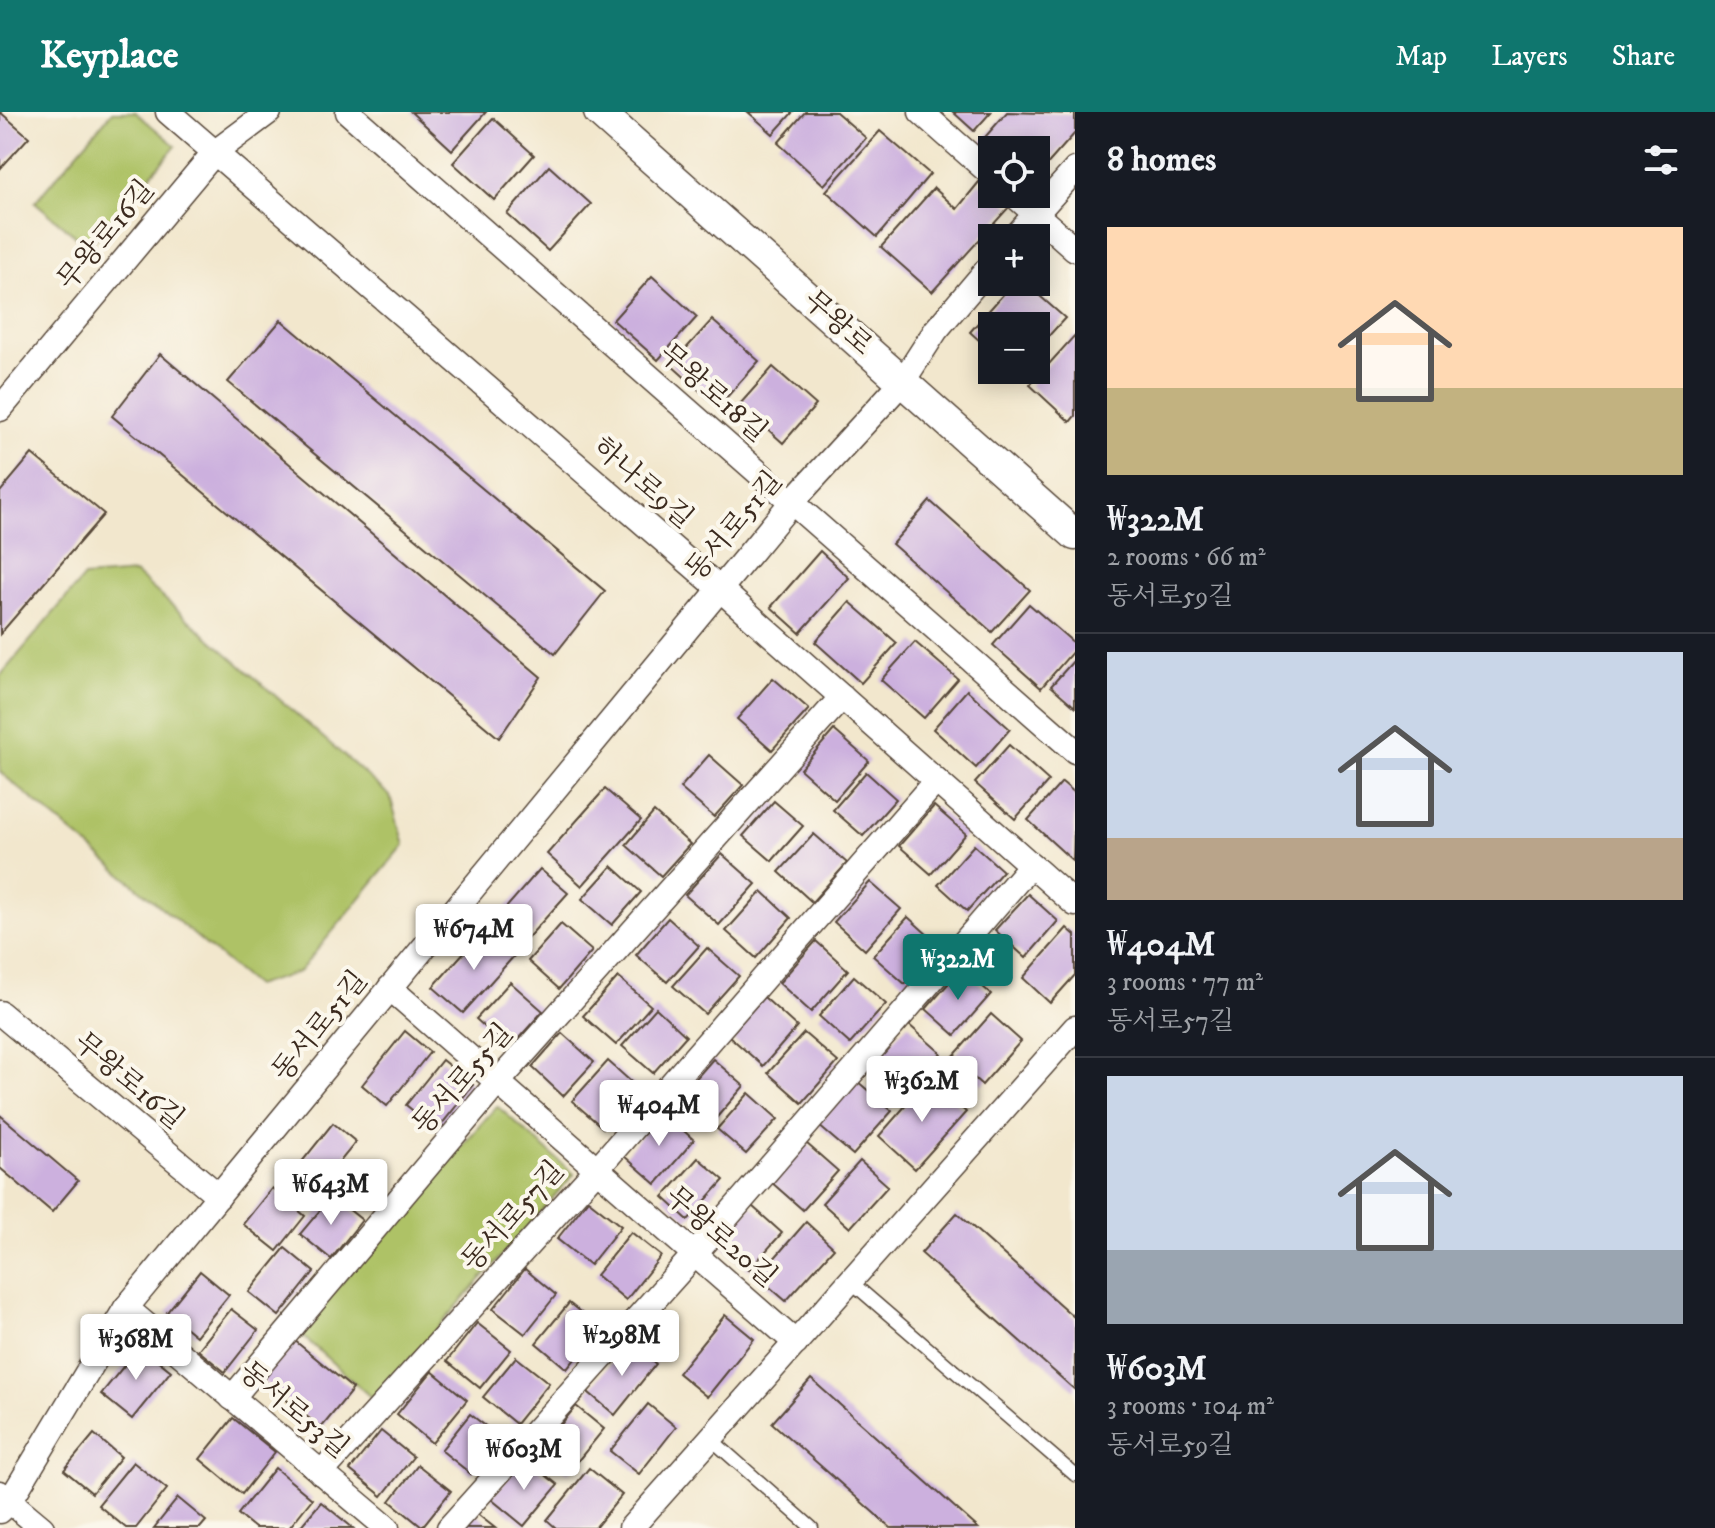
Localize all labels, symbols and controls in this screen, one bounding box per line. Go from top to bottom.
text: Keyplace [40,32,179,80]
text: Map [1396,39,1447,74]
text: Layers [1491,39,1568,74]
text: Share [1612,39,1675,74]
map controls [978,136,1050,384]
button: locate [978,136,1050,208]
icon: filters [1639,138,1683,182]
text: 8 homes [1107,139,1216,181]
street label: 무왕로16길 [50,173,162,297]
button: + [978,224,1050,296]
icon: home [1323,279,1467,423]
street label: 무왕로 [796,283,880,363]
button: − [978,312,1050,384]
street label: 무왕로18길 [652,336,774,450]
street label: 하나로9길 [585,430,701,536]
street label: 동서로51길 [678,464,790,588]
text: ₩322M [1107,499,1204,541]
text: 2 rooms · 66 m² [1107,541,1266,574]
text: 동서로59길 [1107,580,1233,613]
icon: home [1323,704,1467,848]
pin: ₩674M [418,904,530,972]
text: ₩674M [434,913,514,946]
text: ₩404M [1107,924,1215,966]
pin: ₩322M [902,934,1014,1002]
text: ₩322M [921,943,995,976]
street label: 동서로51길 [265,964,375,1088]
text: 3 rooms · 77 m² [1107,966,1263,999]
text: 동서로57길 [1107,1005,1234,1038]
street label: 동서로55길 [405,1016,521,1142]
street label: 무왕로16길 [67,1025,191,1137]
pin: ₩362M [866,1056,978,1124]
text: ₩362M [884,1065,960,1098]
pin: ₩404M [603,1080,715,1148]
text: ₩404M [618,1089,700,1122]
icon: home [1323,1128,1467,1272]
street label: 동서로57길 [454,1153,572,1279]
pin: ₩643M [275,1159,387,1227]
text: ₩643M [292,1168,370,1201]
street label: 무왕로20길 [658,1179,784,1295]
pin: ₩298M [566,1310,678,1378]
pin: ₩368M [80,1314,192,1382]
text: ₩298M [583,1319,661,1352]
text: ₩368M [98,1323,174,1356]
text: ₩603M [1107,1348,1207,1390]
street label: 동서로53길 [232,1354,356,1466]
text: 3 rooms · 104 m² [1107,1390,1274,1423]
pin: ₩603M [468,1424,580,1492]
text: 동서로59길 [1107,1429,1233,1462]
text: ₩603M [486,1433,562,1466]

